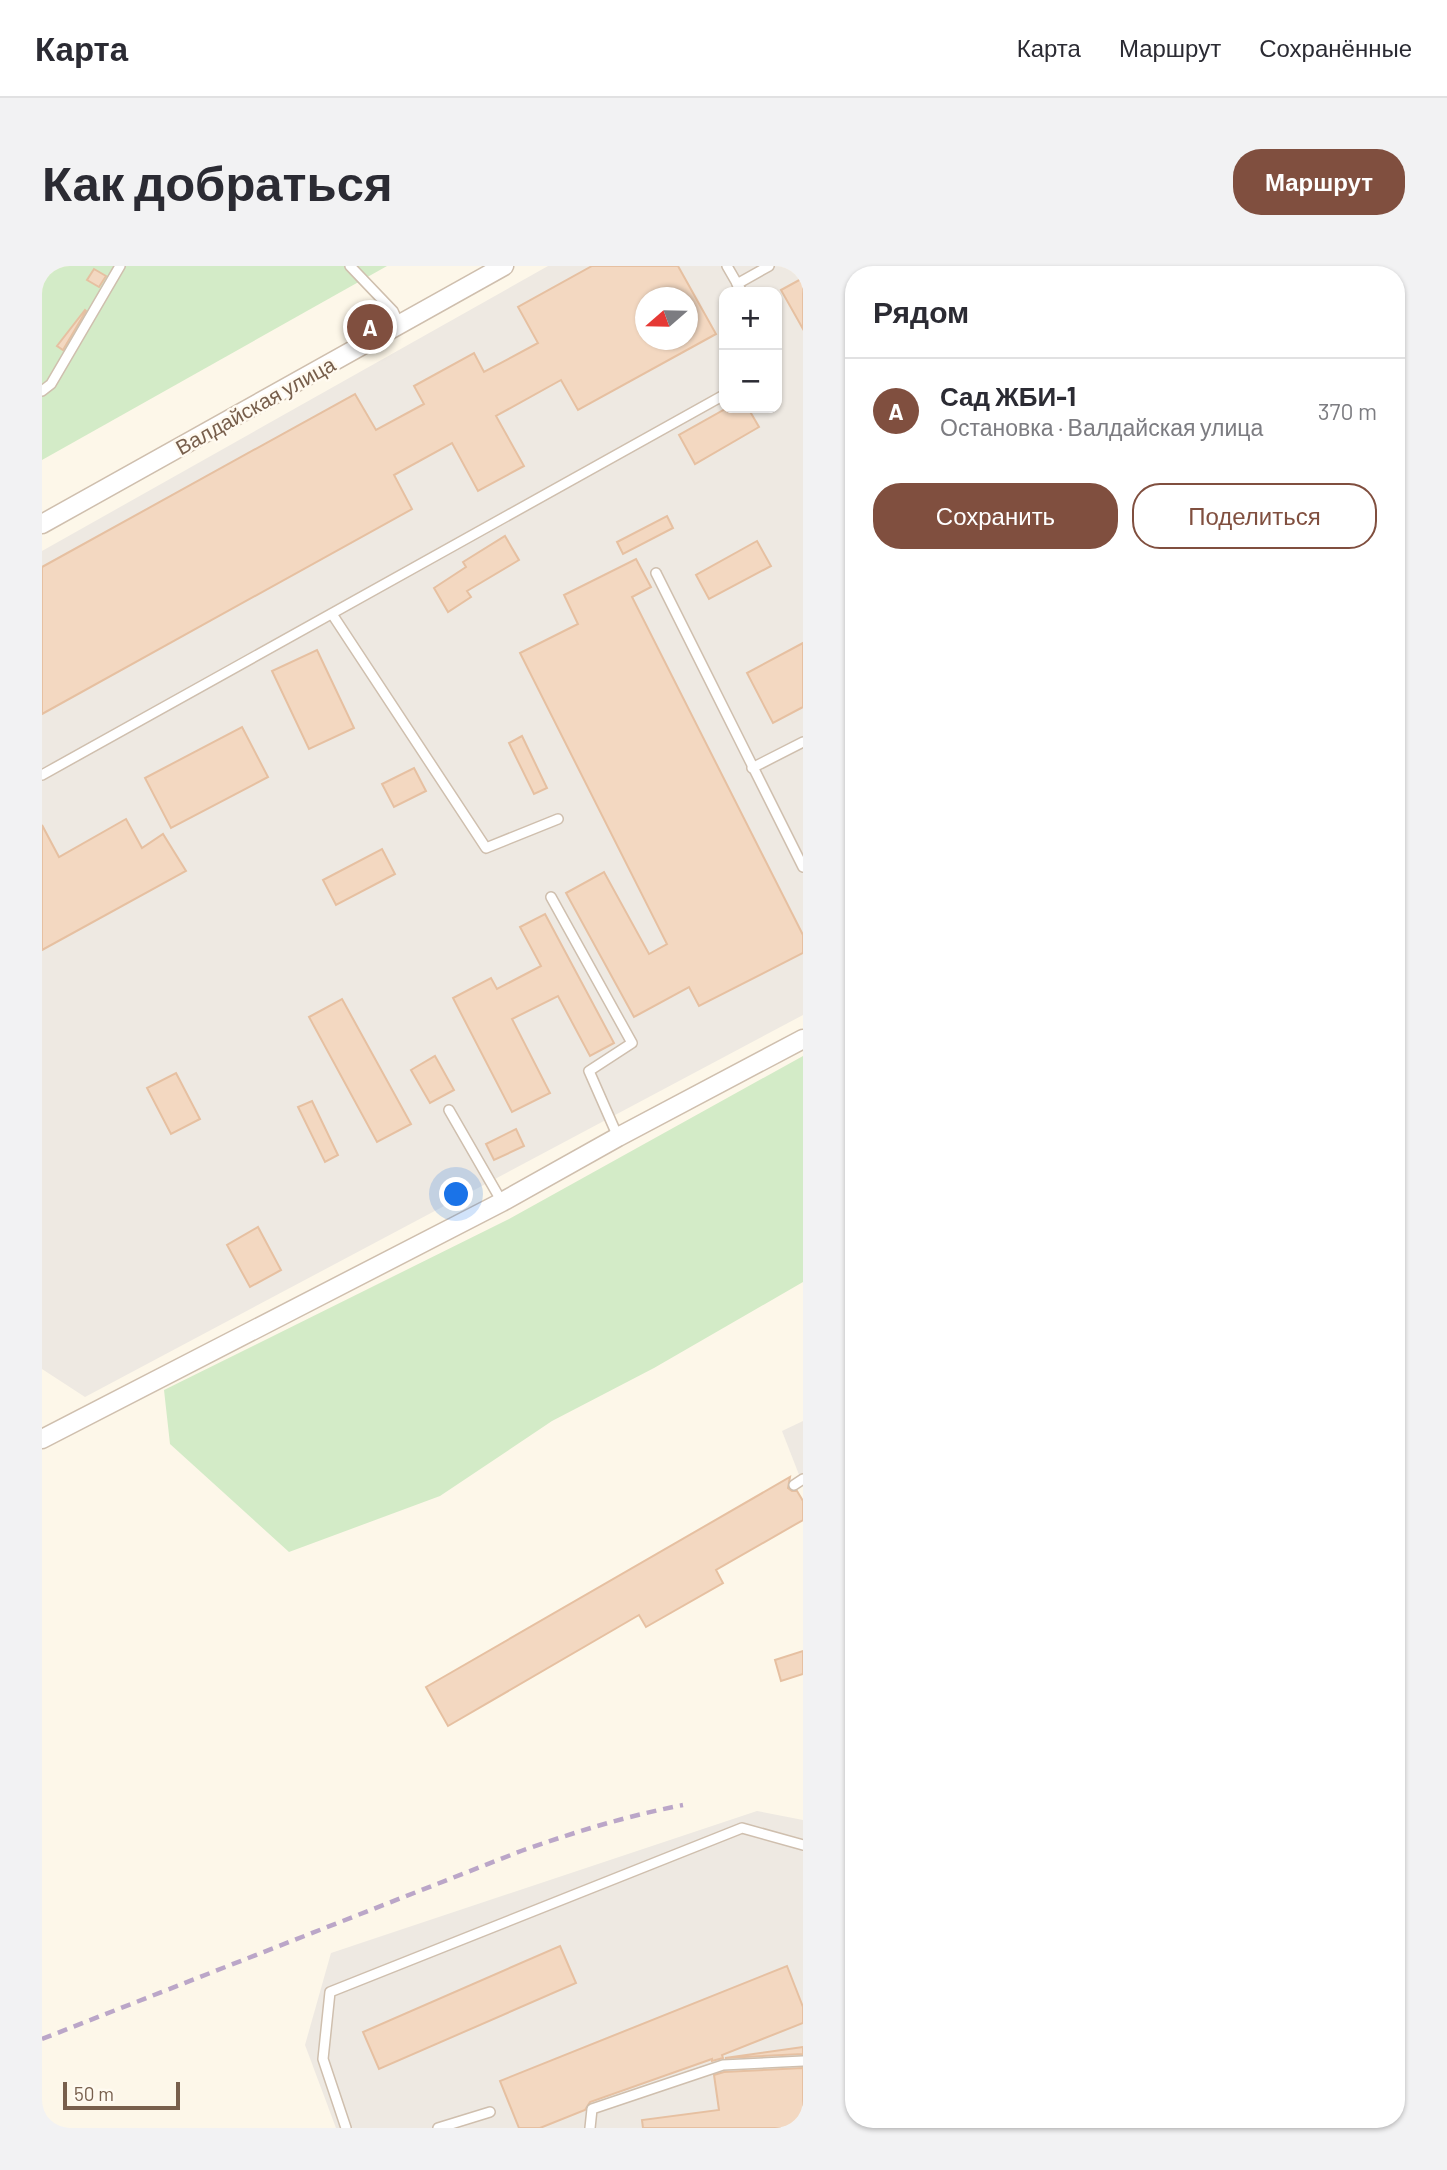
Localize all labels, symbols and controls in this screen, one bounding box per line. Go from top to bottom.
text: Карта [35,28,128,68]
text: Карта [1017,33,1081,62]
text: Маршрут [1119,33,1221,62]
text: Сохранённые [1259,33,1412,62]
button: Маршрут [1233,149,1405,215]
text: Как добраться [42,152,393,211]
north arrow [635,287,698,350]
map controls [719,287,782,413]
button: + [719,287,782,350]
text: Рядом [873,293,969,329]
pin: A [347,301,393,353]
button: − [719,350,782,413]
street label: Валдайская улица [171,351,340,459]
text: Сад ЖБИ-1 [940,380,1076,411]
text: A [888,397,904,425]
text: 370 m [1318,397,1377,425]
text: Остановка · Валдайская улица [940,413,1263,441]
button: Сохранить [873,483,1118,549]
button: Поделиться [1132,483,1377,549]
your location [439,1177,473,1211]
scale bar [63,2079,180,2111]
text: 50 m [74,2082,114,2105]

